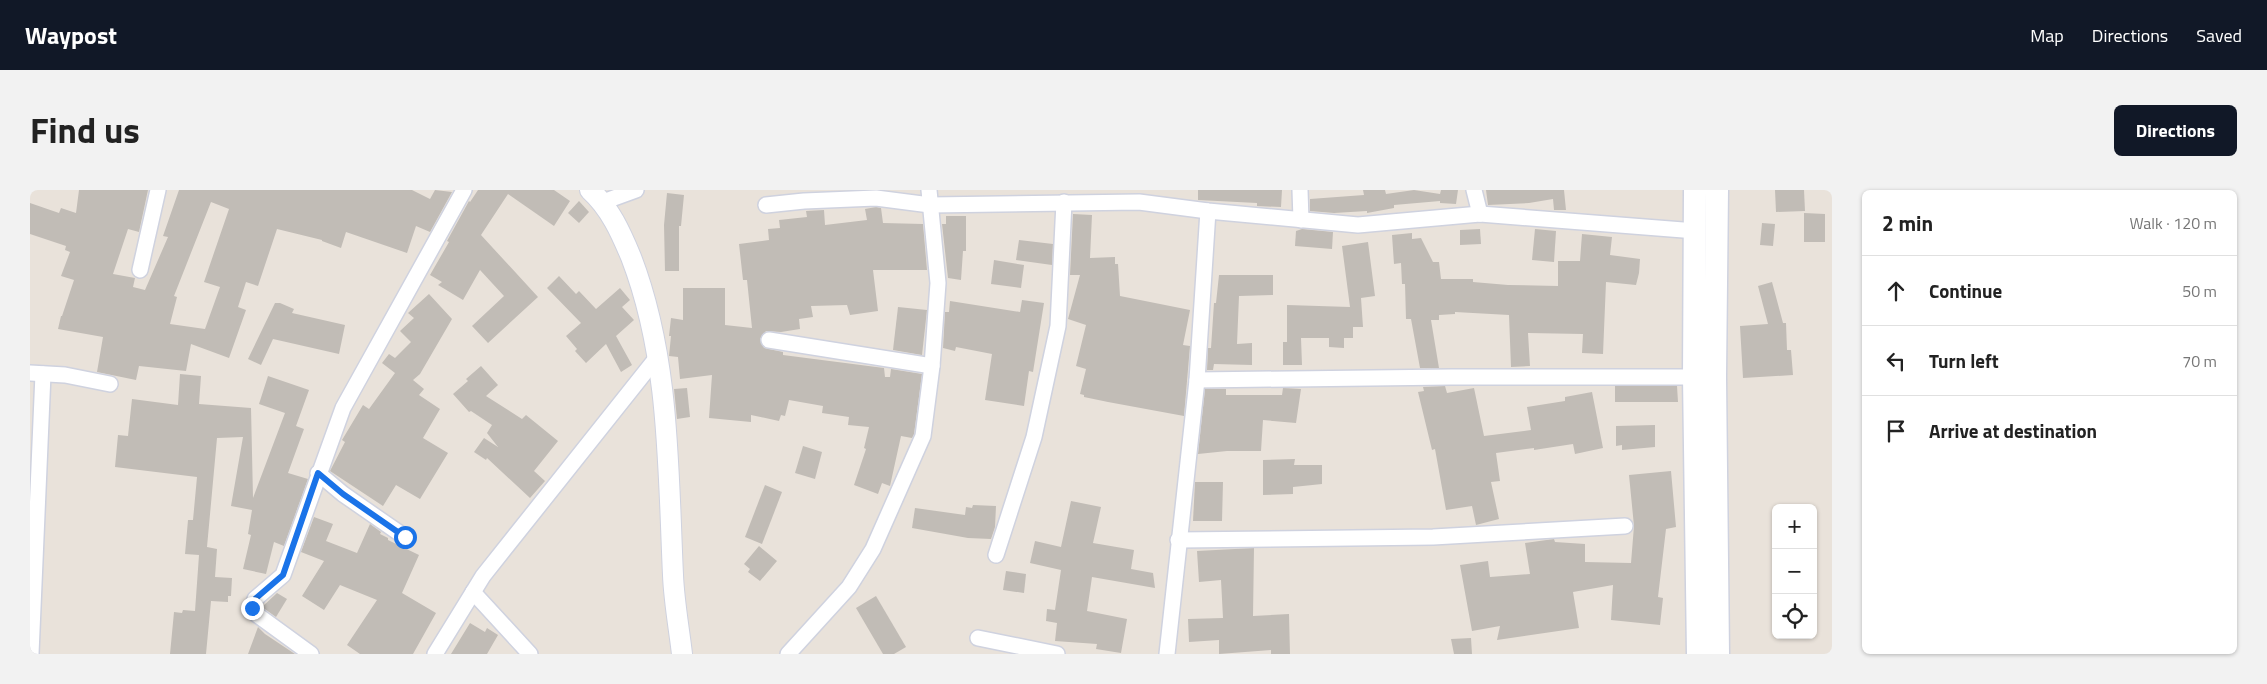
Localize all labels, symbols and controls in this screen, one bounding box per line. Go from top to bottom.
text: Waypost [25,17,117,53]
text: Map [2030,22,2064,49]
text: Directions [2092,22,2168,49]
text: Saved [2196,22,2242,49]
text: Find us [30,103,140,157]
button: Directions [2114,105,2237,156]
text: 2 min [1882,207,1933,239]
text: Walk · 120 m [2129,211,2217,235]
text: Continue [1929,276,2002,305]
icon: ahead [1882,277,1910,305]
text: 50 m [2182,279,2217,303]
text: Turn left [1929,346,1999,375]
icon: left [1882,347,1910,375]
text: 70 m [2182,349,2217,373]
text: Arrive at destination [1929,416,2097,445]
icon: arrive [1882,417,1910,445]
map controls [1772,504,1817,639]
button: + [1772,504,1817,549]
route start [394,526,417,549]
button: − [1772,549,1817,594]
button: locate [1772,594,1817,639]
route end [241,597,264,620]

